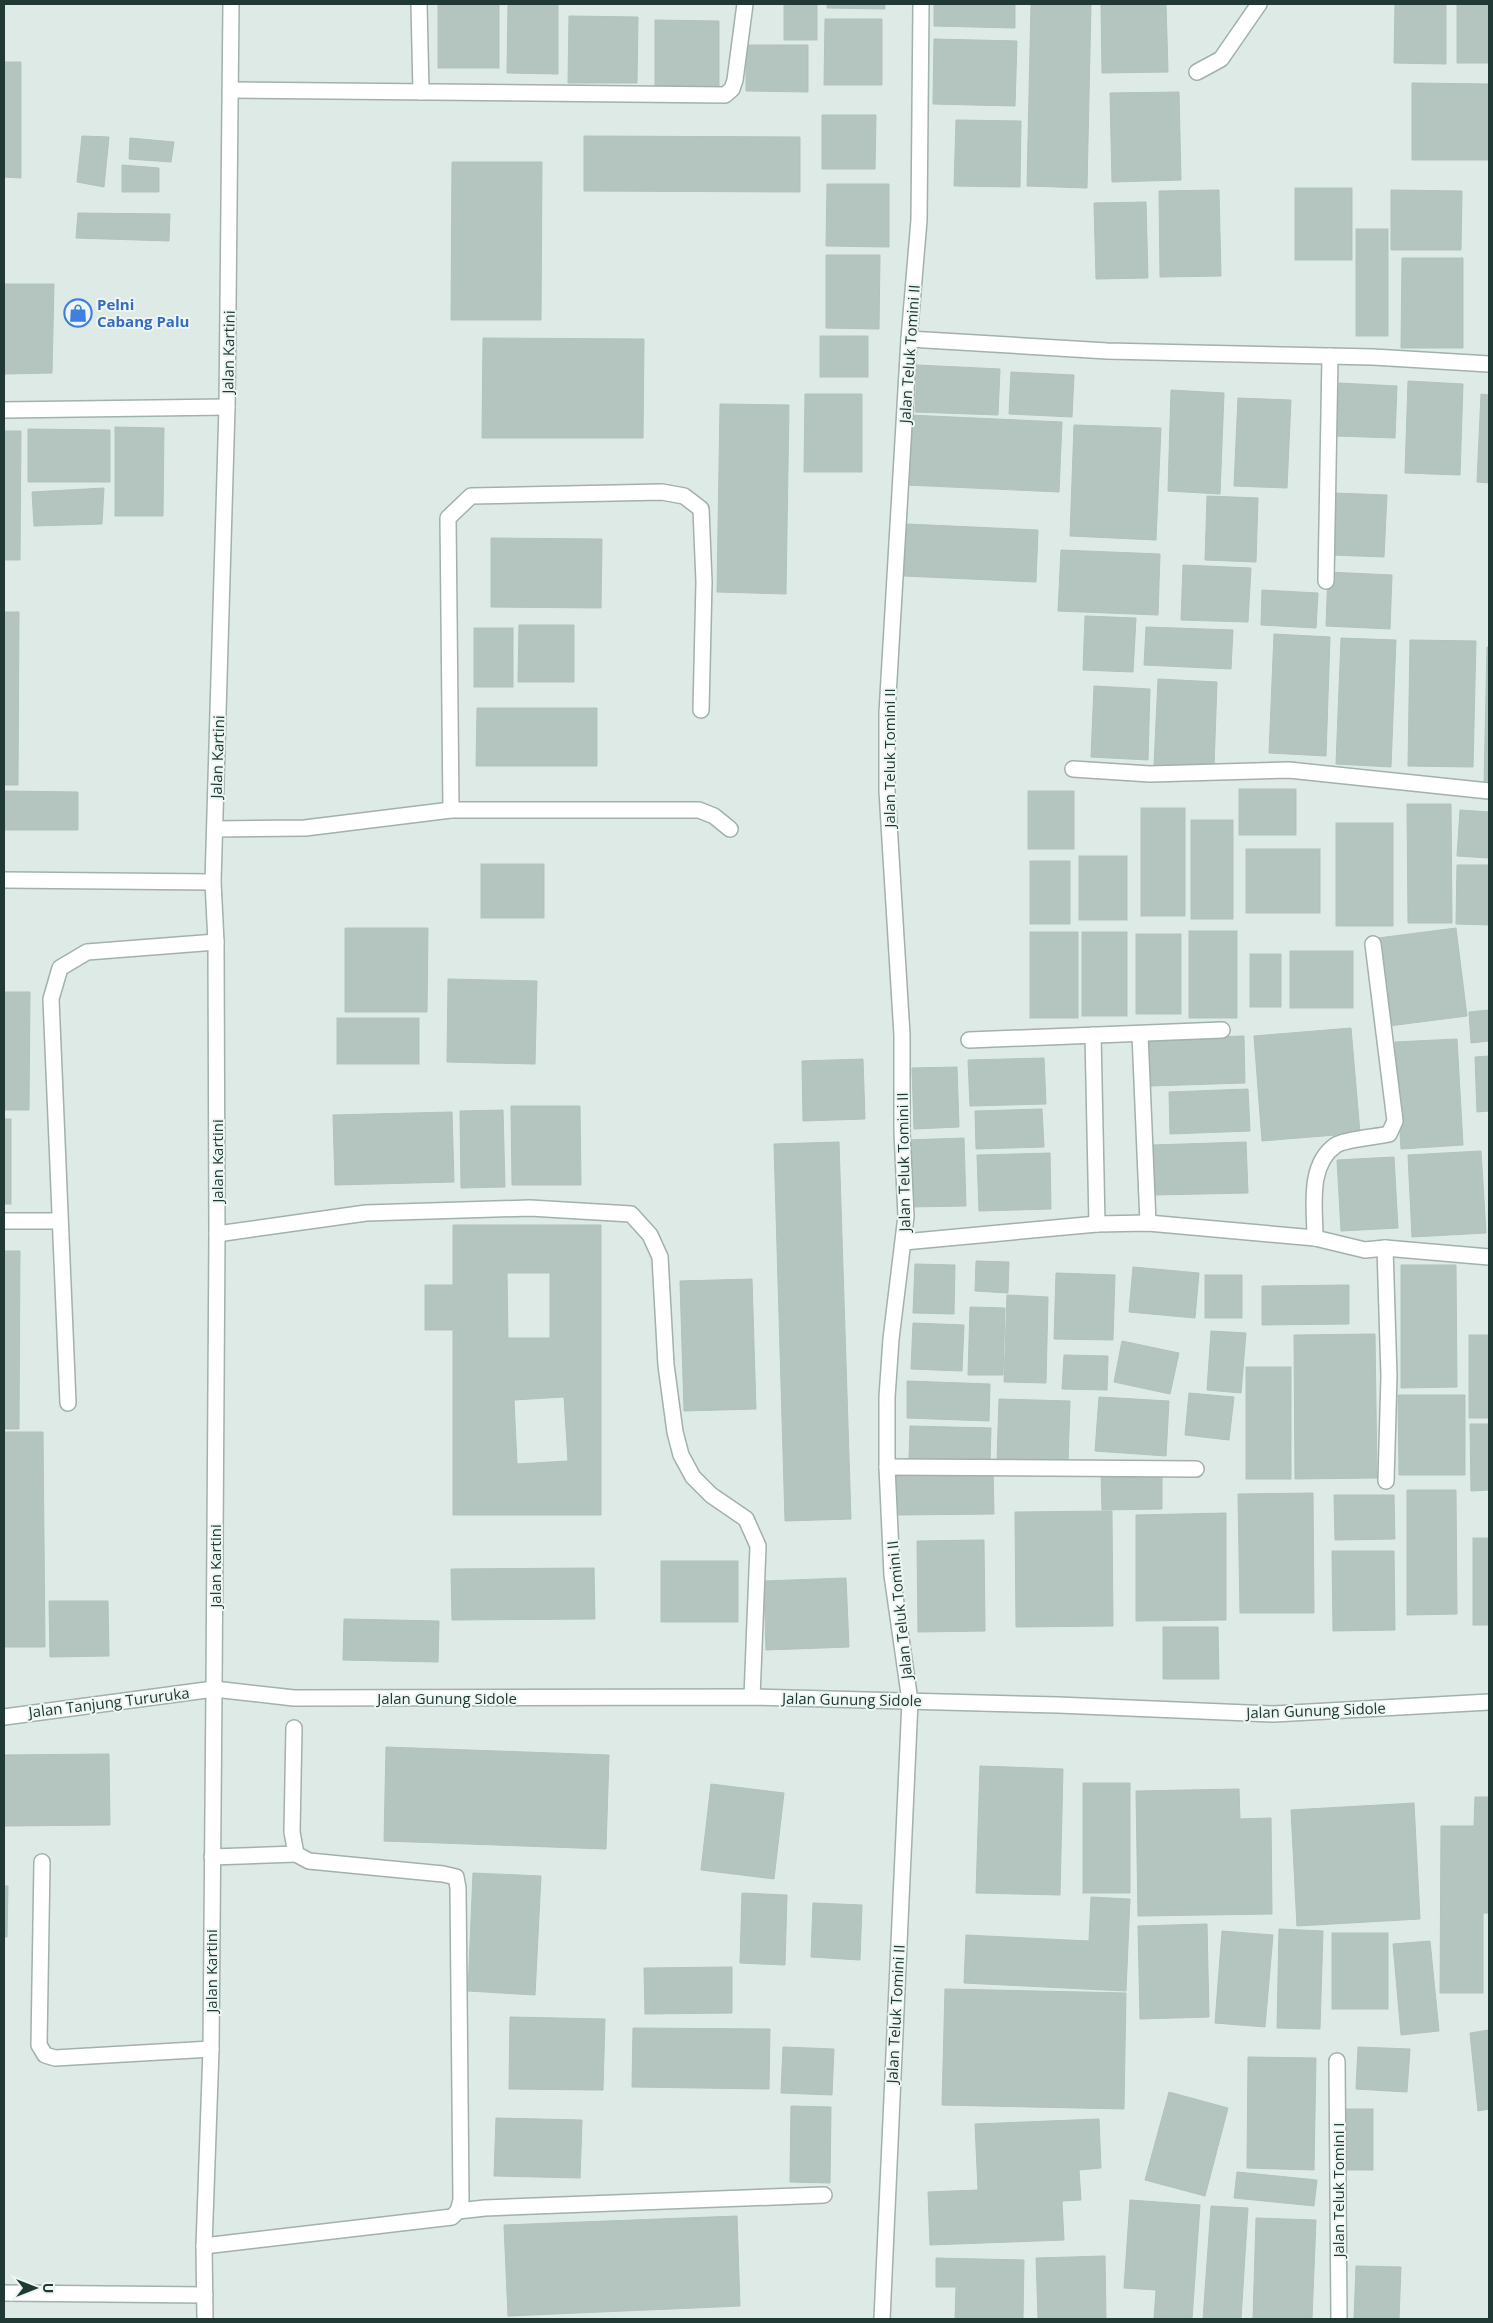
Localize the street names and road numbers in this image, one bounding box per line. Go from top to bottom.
street label: Jalan Teluk Tomini II [894,284,924,426]
street label: Jalan Kartini [217,310,239,396]
street label: Jalan Teluk Tomini II [879,688,899,830]
street label: Jalan Kartini [205,715,228,801]
street label: Jalan Teluk Tomini II [892,1092,914,1234]
street label: Jalan Kartini [207,1119,227,1205]
street label: Jalan Kartini [205,1524,225,1610]
street label: Jalan Teluk Tomini II [882,1540,916,1682]
street label: Jalan Tanjung Tururuka [25,1682,191,1722]
street label: Jalan Gunung Sidole [375,1688,517,1708]
street label: Jalan Gunung Sidole [780,1688,922,1710]
street label: Jalan Gunung Sidole [1244,1698,1386,1723]
street label: Jalan Kartini [201,1929,221,2015]
street label: Jalan Teluk Tomini II [881,1944,909,2086]
street label: Jalan Teluk Tomini I [1328,2122,1348,2260]

